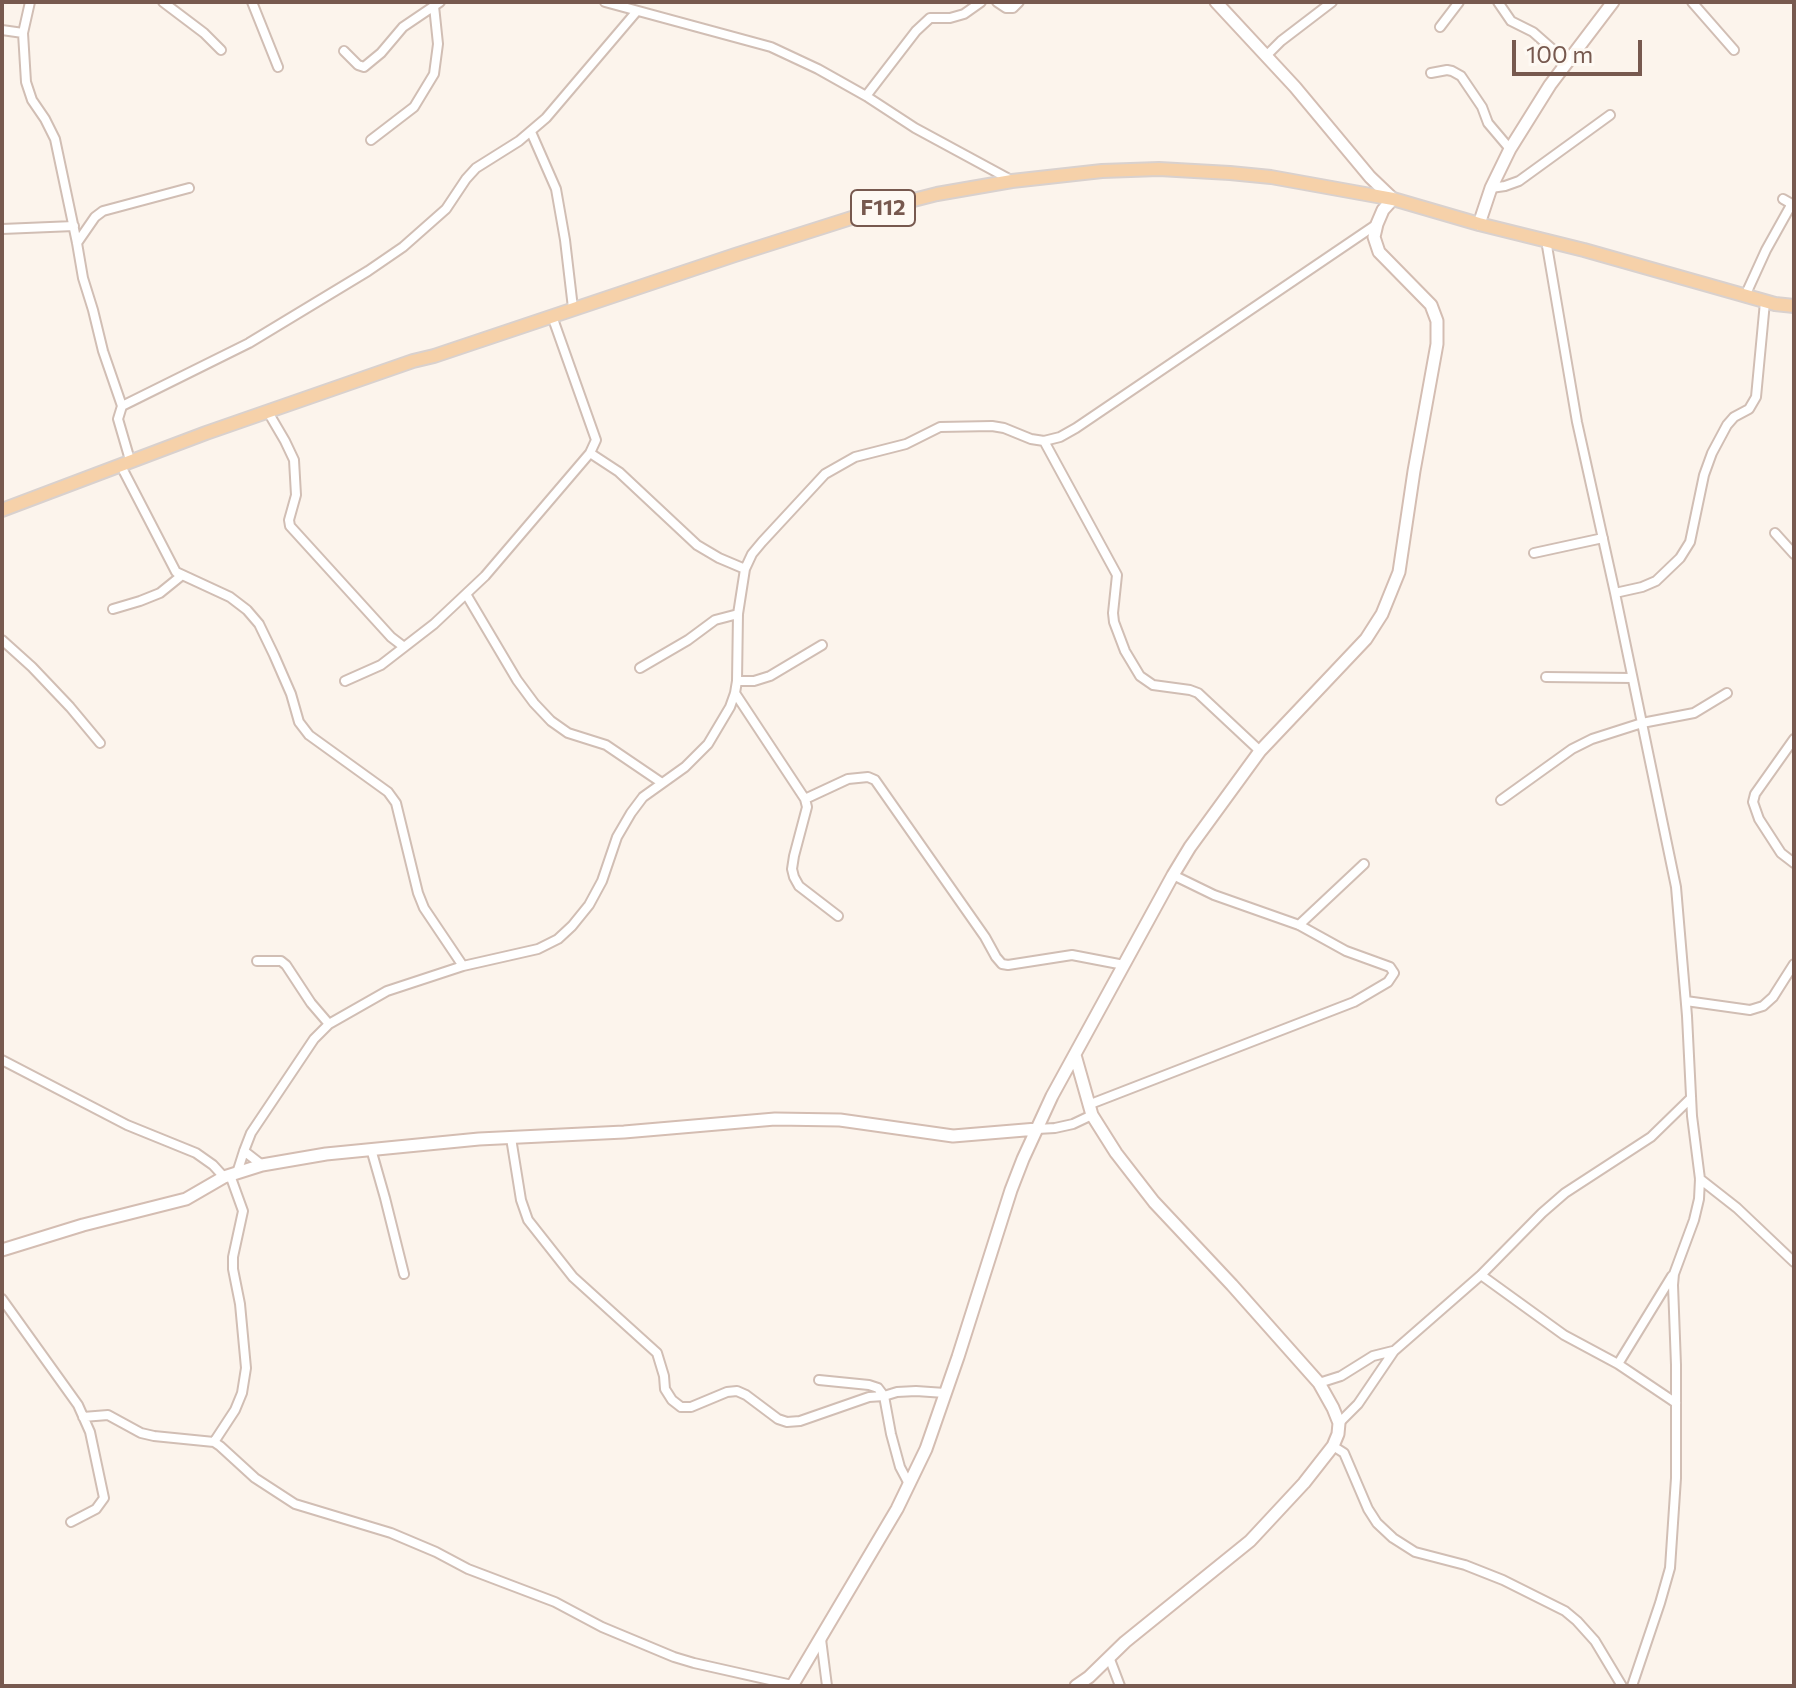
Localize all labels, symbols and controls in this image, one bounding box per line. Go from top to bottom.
scale bar [1516,24,1646,74]
text: 100 m [1526,39,1593,68]
road number: F112 [851,190,915,226]

